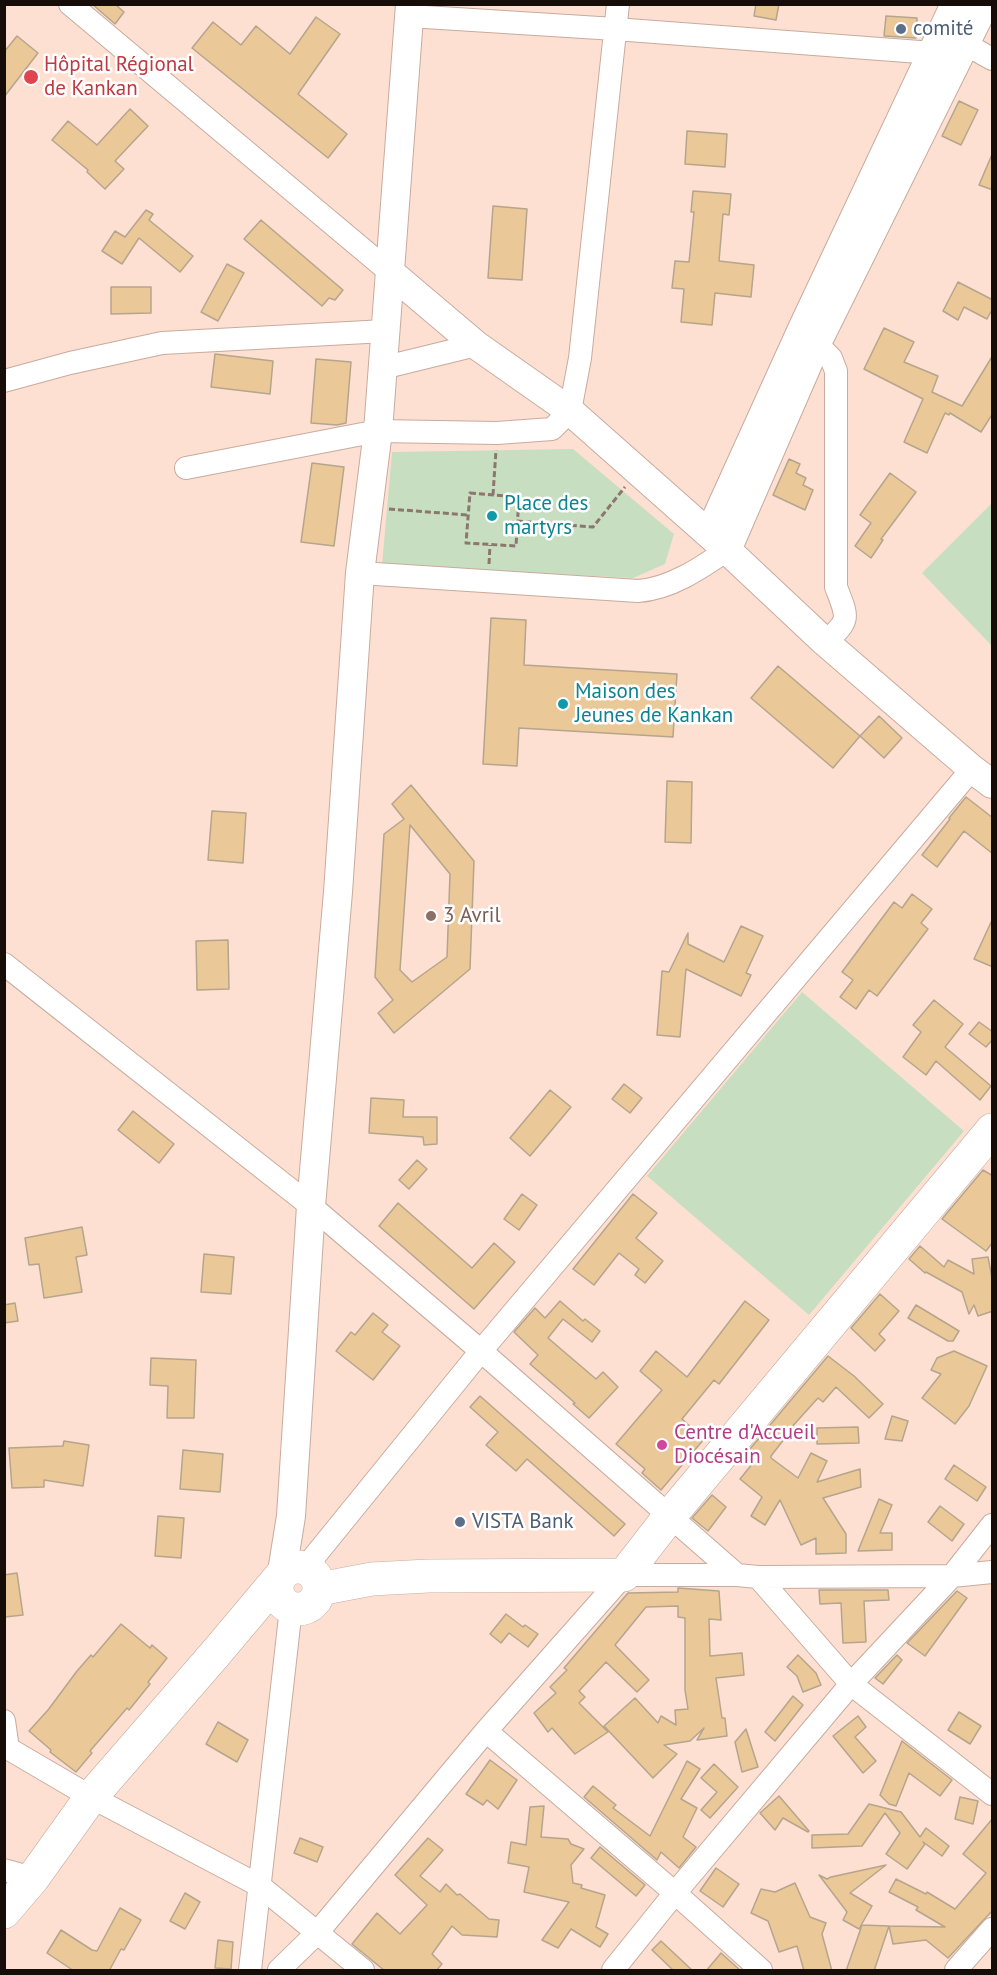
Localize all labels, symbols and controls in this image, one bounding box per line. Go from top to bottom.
place label: comité [913,16,973,42]
marker: comité [894,22,908,36]
place label: Hôpital Régional de Kankan [44,52,194,102]
marker: Hôpital Régional de Kankan [22,68,40,86]
place label: Place des martyrs [504,491,588,541]
marker: Place des martyrs [485,509,499,523]
place label: Maison des Jeunes de Kankan [575,679,733,729]
marker: Maison des Jeunes de Kankan [556,697,570,711]
place label: 3 Avril [443,903,501,929]
marker: 3 Avril [424,909,438,923]
place label: Centre d'Accueil Diocésain [674,1420,815,1470]
marker: Centre d'Accueil Diocésain [655,1438,669,1452]
place label: VISTA Bank [472,1509,574,1535]
marker: VISTA Bank [453,1515,467,1529]

